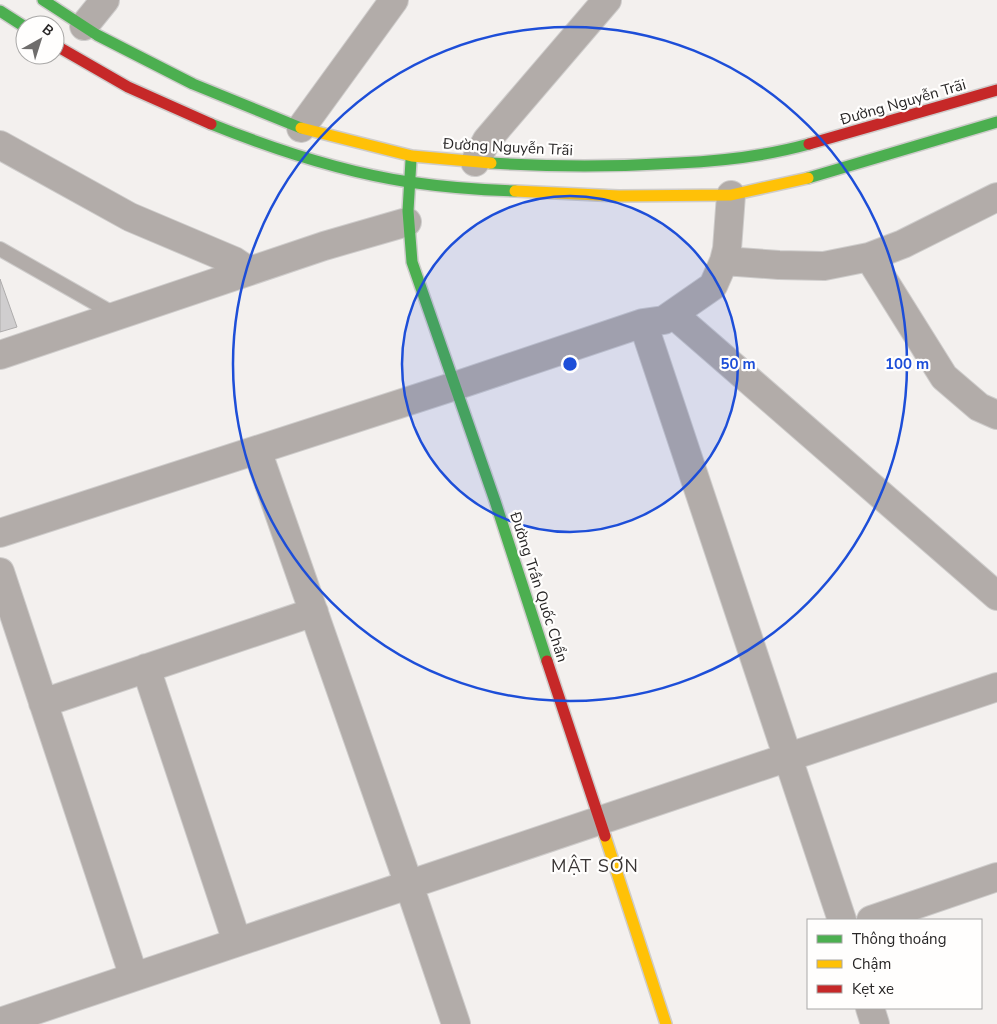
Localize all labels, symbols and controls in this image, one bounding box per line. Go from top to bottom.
north arrow [15,15,65,65]
text: B [38,20,58,41]
street label: Đường Nguyễn Trãi [837,74,968,130]
street label: Đường Nguyễn Trãi [442,134,573,160]
text: 50 m [720,354,756,374]
text: 100 m [885,354,929,374]
centre of rings [561,355,579,373]
street label: Đường Trần Quốc Chẩn [505,508,573,665]
district label: MẬT SƠN [551,854,639,878]
legend [807,919,982,1009]
text: Thông thoáng [852,929,946,949]
text: Chậm [852,954,891,974]
text: Kẹt xe [852,979,894,999]

